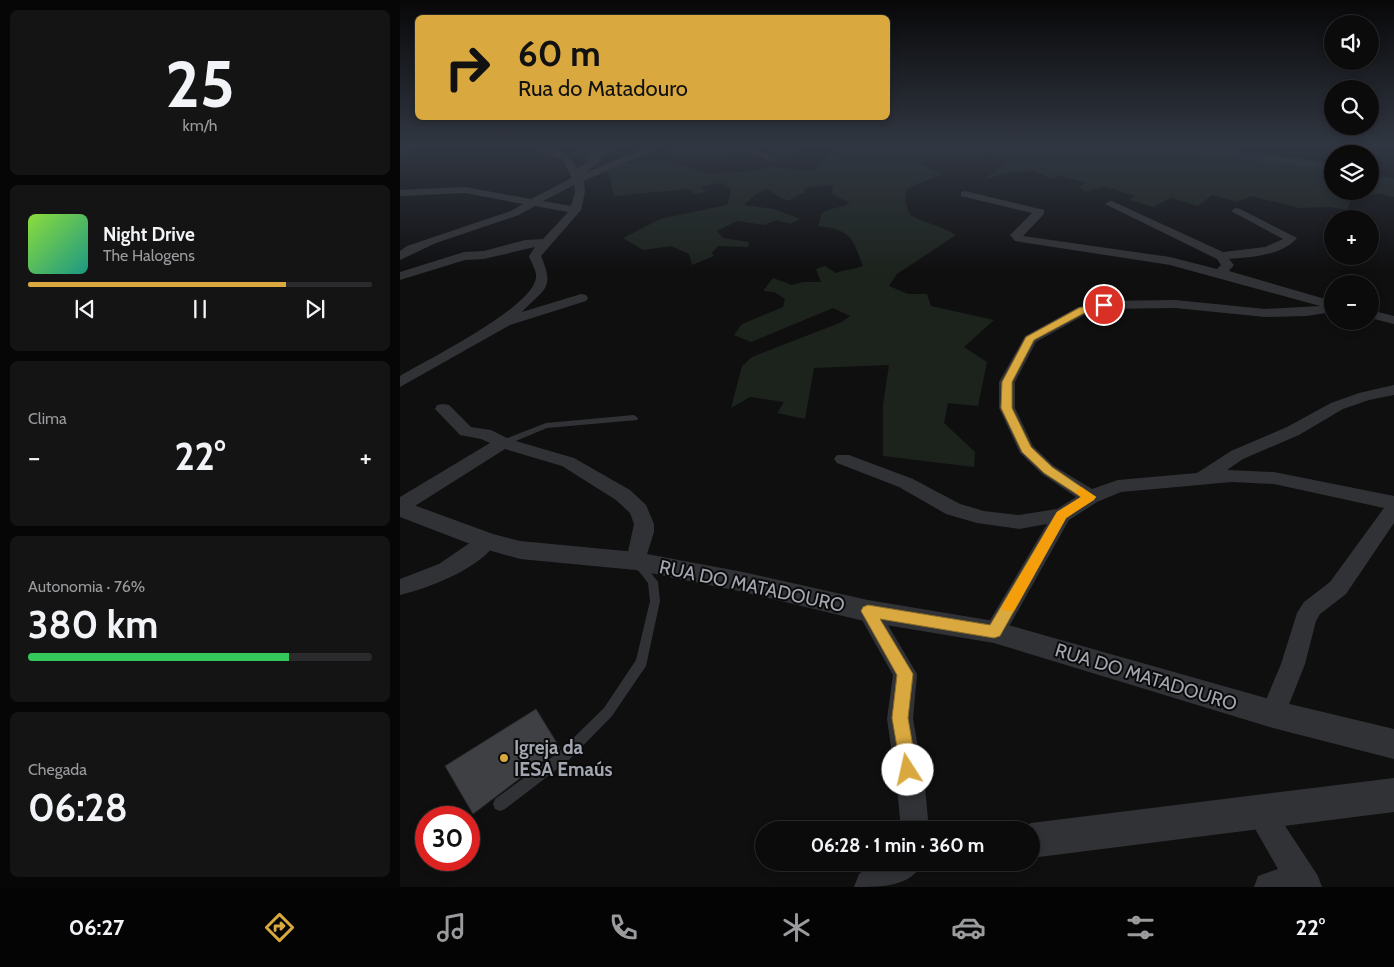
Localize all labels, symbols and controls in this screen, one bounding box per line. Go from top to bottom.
map controls [1324,15,1379,330]
button: sound [1324,15,1379,70]
text: 60 m [518,32,601,75]
icon: right [435,35,500,100]
text: 25 [165,44,235,123]
text: Rua do Matadouro [518,75,688,102]
button: search [1324,80,1379,135]
text: km/h [182,116,218,135]
button: layers [1324,145,1379,200]
button: + [1324,210,1379,265]
text: Night Drive [103,223,195,246]
text: The Halogens [103,246,195,265]
button: − [1324,275,1379,330]
pin [1083,284,1125,326]
icon: arrive [1090,291,1118,319]
icon: previous [71,295,99,323]
icon: pause [186,295,214,323]
icon: next [301,295,329,323]
text: Clima [28,409,67,428]
text: 22° [174,433,226,480]
text: − [28,440,40,474]
text: + [360,440,372,474]
street label: RUA DO MATADOURO [657,555,847,617]
text: Autonomia · 76% [28,577,145,596]
text: 380 km [28,601,158,648]
street label: RUA DO MATADOURO [1052,638,1240,716]
place label: Igreja da IESA Emaús [514,736,612,781]
position arrow [881,743,933,795]
marker: Igreja da IESA Emaús [498,752,510,764]
text: Chegada [28,760,87,779]
text: 06:28 [28,784,128,831]
speed limit sign: 30 [415,806,480,871]
text: 06:28 · 1 min · 360 m [811,834,984,857]
icon: directions [262,910,297,945]
icon: music [434,910,469,945]
icon: phone [606,910,641,945]
icon: climate [779,910,814,945]
icon: car [951,910,986,945]
icon: filters [1123,910,1158,945]
text: 06:27 [69,914,124,941]
text: 22° [1296,914,1325,941]

